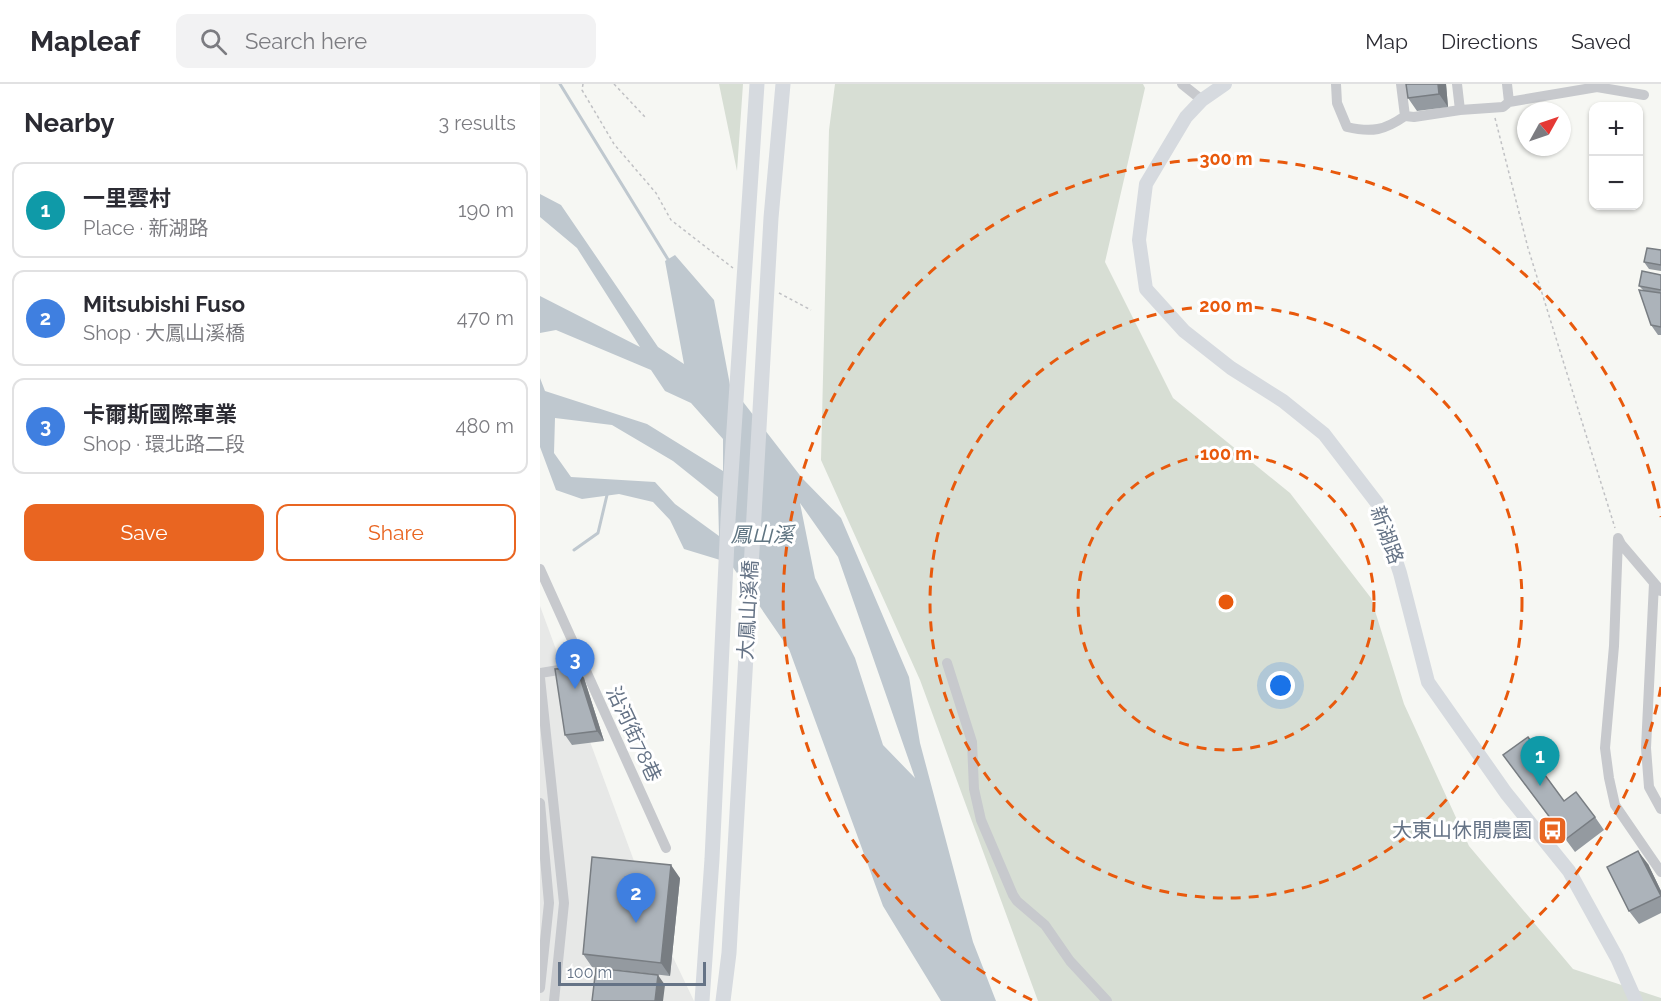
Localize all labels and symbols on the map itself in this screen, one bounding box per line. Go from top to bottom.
north arrow [1517,102,1571,156]
text: 300 m [1199,148,1253,169]
text: 200 m [1199,295,1253,316]
text: 100 m [1200,443,1252,464]
street label: 新湖路 [1365,503,1409,567]
water label: 鳳山溪 [731,522,796,547]
street label: 大鳳山溪橋 [733,559,763,661]
centre of rings [1216,592,1236,612]
pin: 3 [555,640,594,689]
your location [1266,671,1295,700]
street label: 沿河街78巷 [601,682,667,786]
pin: 1 [1520,736,1560,786]
bus stop icon: 大東山休閒農園 [1537,814,1569,846]
place label: 大東山休閒農園 [1392,818,1532,842]
pin: 2 [616,874,656,923]
scale bar [558,959,706,986]

